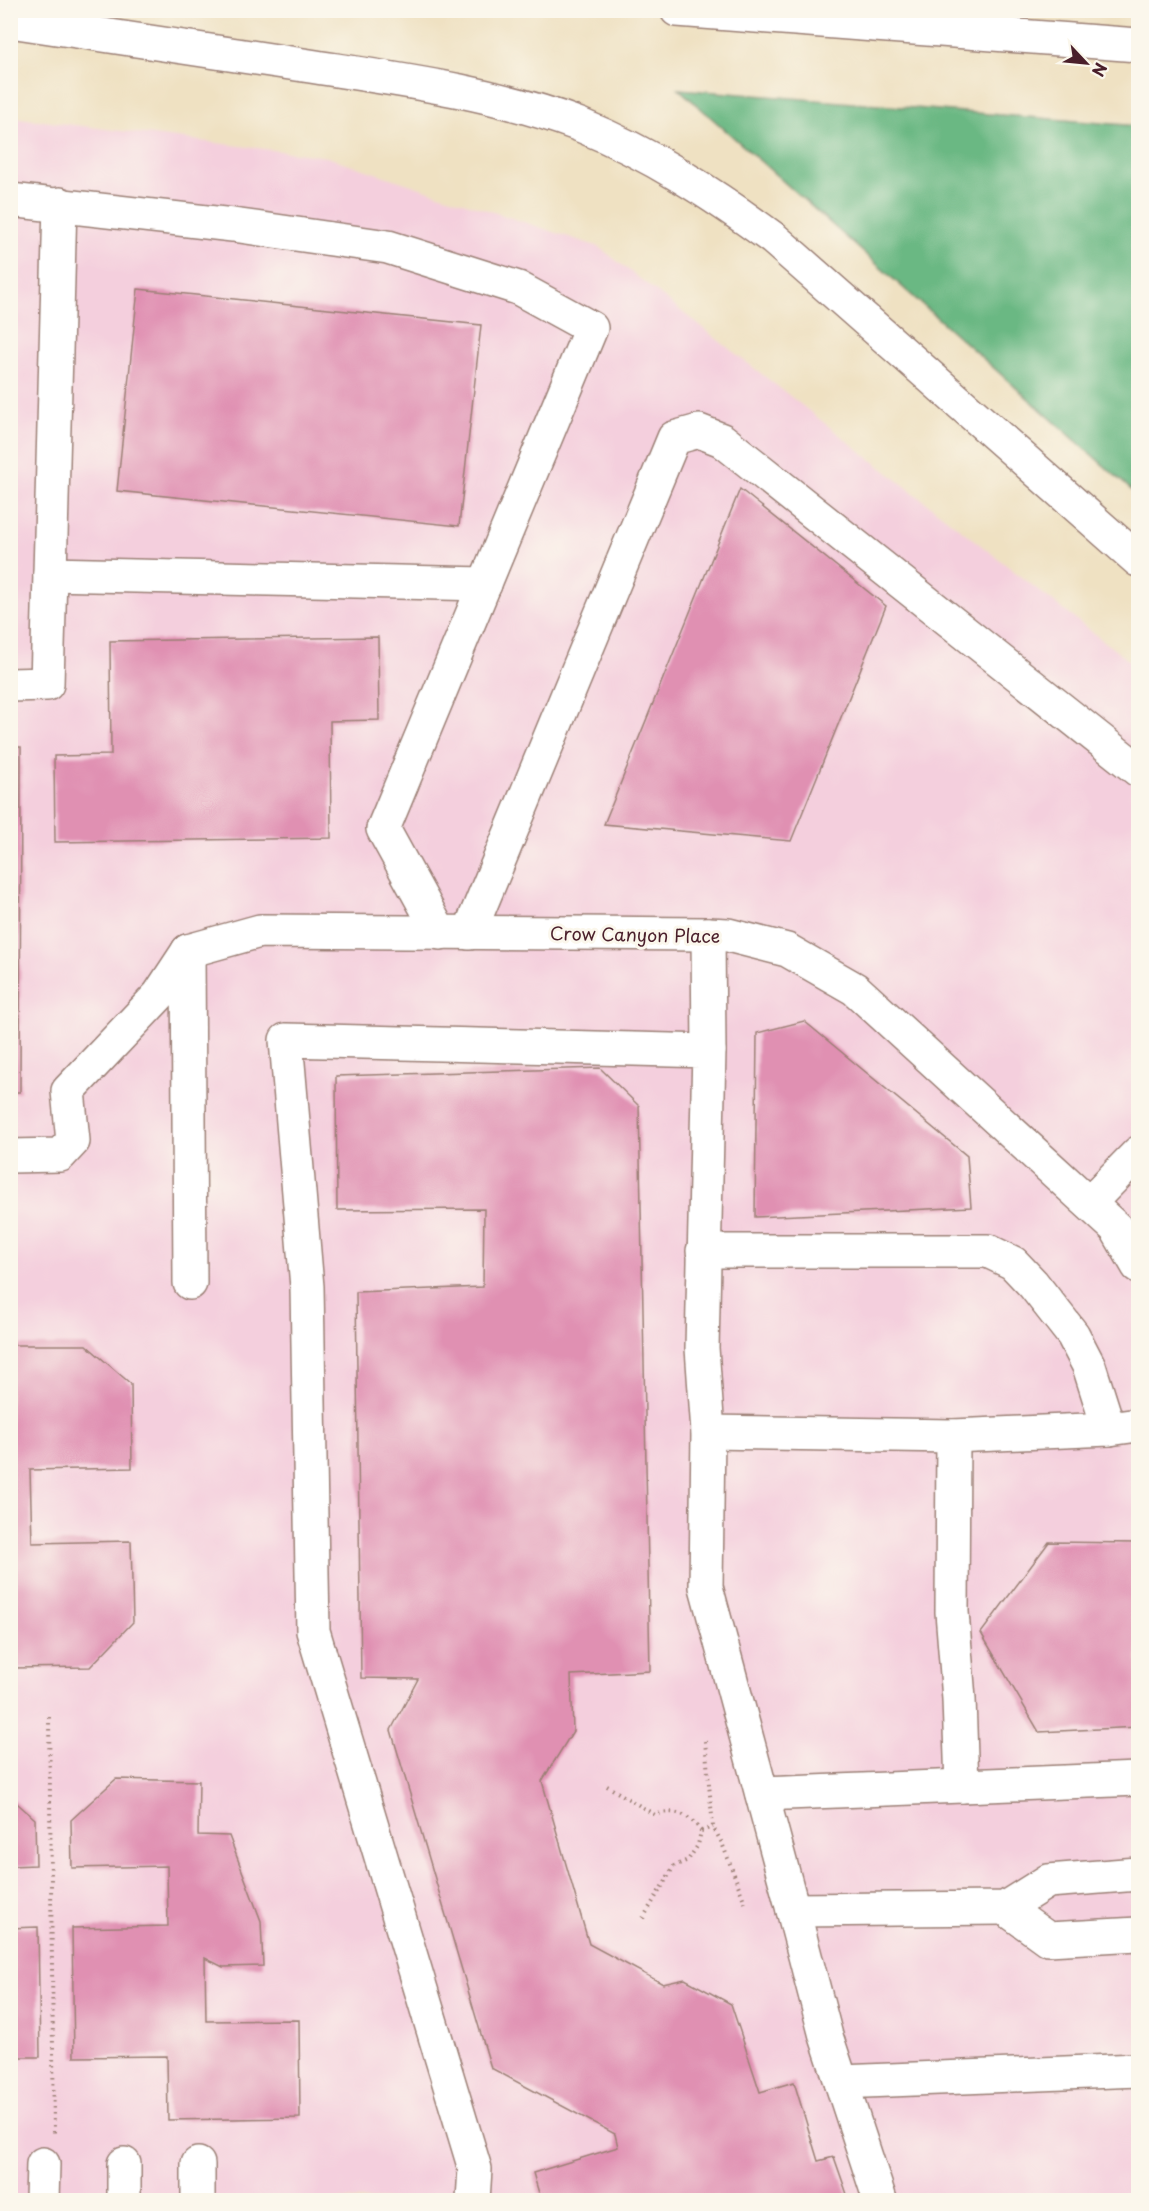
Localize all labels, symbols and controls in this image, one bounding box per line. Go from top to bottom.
north arrow [1056,33,1116,93]
text: N [1087,59,1114,81]
street label: Crow Canyon Place [550,919,720,949]

